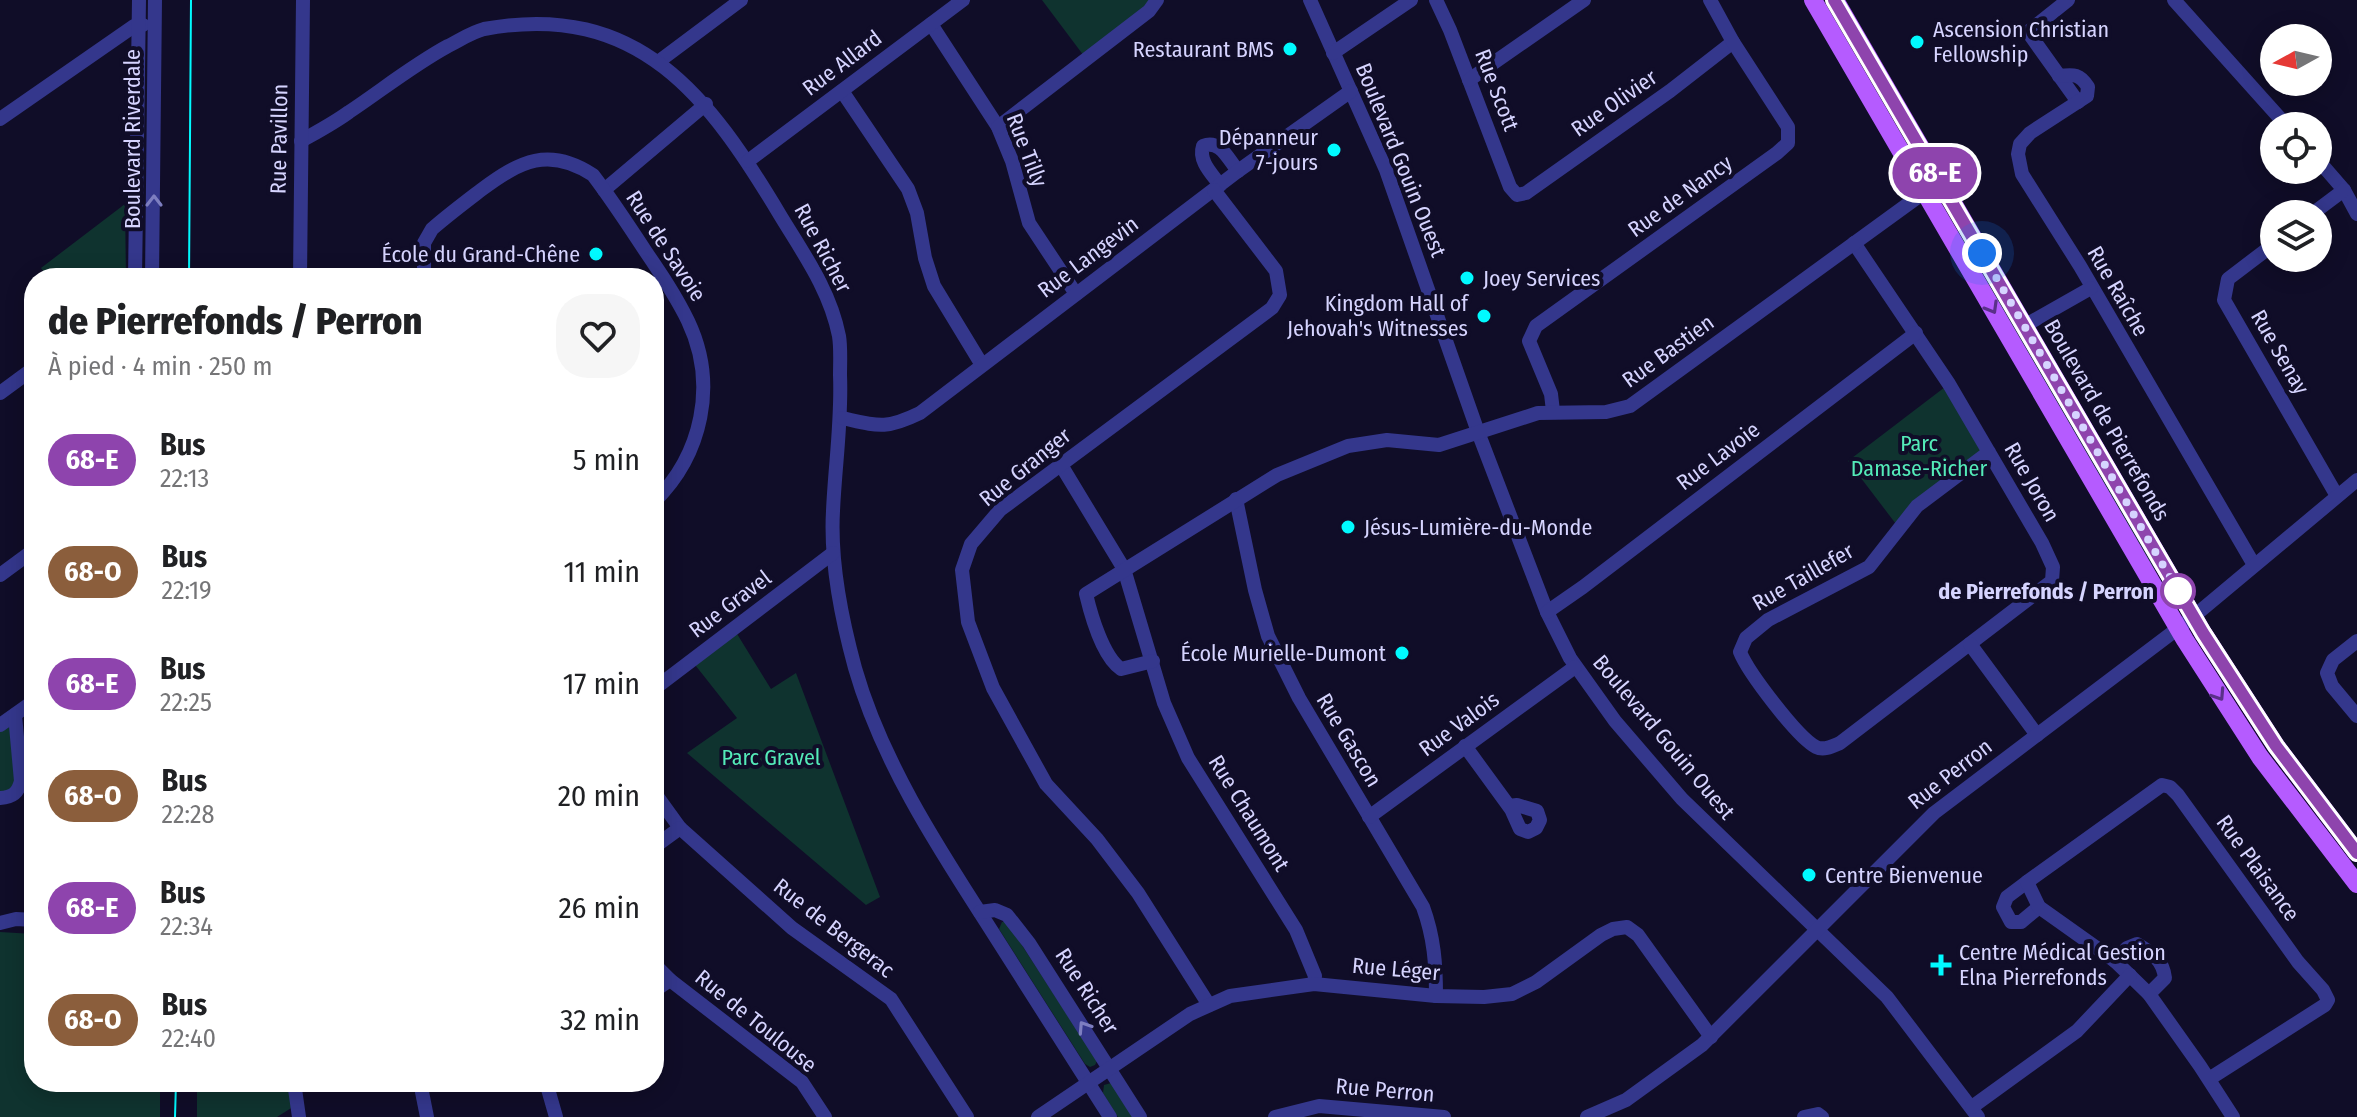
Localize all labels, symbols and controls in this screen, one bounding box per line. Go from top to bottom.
place label: Ascension Christian Fellowship [1933,16,2109,68]
street label: Rue Allard [797,24,887,102]
north arrow [2260,24,2332,96]
map controls [2260,24,2332,272]
marker: Ascension Christian Fellowship [1908,33,1926,51]
place label: Restaurant BMS [1133,36,1274,63]
marker: Restaurant BMS [1281,40,1299,58]
street label: Rue Scott [1469,45,1525,135]
street label: Boulevard Riverdale [119,49,146,229]
street label: Boulevard Gouin Ouest [1350,59,1453,262]
street label: Rue Olivier [1566,63,1662,142]
street label: Rue Pavillon [265,84,293,194]
street label: Rue Tilly [1001,109,1053,191]
button: locate [2260,112,2332,184]
place label: Dépanneur 7-jours [1219,124,1318,176]
marker: Dépanneur 7-jours [1325,141,1343,159]
line badge: 68-E [1879,147,1991,199]
street label: Rue de Nancy [1623,149,1738,243]
text: 68-E [1908,156,1962,189]
street label: Rue de Savoie [620,186,712,306]
one-way arrow [145,194,163,207]
street label: Rue Richer [788,199,858,297]
button: layers [2260,200,2332,272]
street label: Rue Langevin [1032,210,1144,304]
your location [1962,233,2002,273]
place label: École du Grand-Chêne [382,241,580,268]
street label: Rue Raîche [2081,241,2155,341]
marker: École du Grand-Chêne [587,245,605,263]
place label: Joey Services [1483,265,1600,292]
marker: Joey Services [1458,269,1476,287]
place label: Kingdom Hall of Jehovah's Witnesses [1287,290,1469,342]
button: heart [556,294,640,378]
text: de Pierrefonds / Perron [48,298,422,344]
one-way arrow [1982,299,1997,314]
street label: Rue Senay [2245,305,2315,399]
marker: Kingdom Hall of Jehovah's Witnesses [1475,307,1493,325]
street label: Rue Bastien [1617,309,1719,393]
street label: Boulevard de Pierrefonds [2038,314,2176,526]
text: À pied · 4 min · 250 m [48,351,272,382]
street label: Rue Lavoie [1671,416,1765,496]
street label: Rue Granger [974,422,1077,512]
text: Bus [160,427,205,463]
park label: Parc Damase-Richer [1851,430,1987,482]
street label: Rue Joron [1998,437,2066,527]
text: 5 min [573,442,640,478]
text: 68-E [65,443,119,476]
text: 22:13 [160,463,209,494]
place label: Jésus-Lumière-du-Monde [1364,514,1592,541]
marker: Jésus-Lumière-du-Monde [1339,518,1357,536]
street label: Rue Taillefer [1748,537,1859,617]
text: Bus [162,539,207,575]
text: 11 min [564,554,640,590]
text: 68-O [64,555,122,588]
street label: Rue Gravel [684,564,777,644]
marker: de Pierrefonds / Perron [2161,574,2195,608]
text: 22:19 [162,575,212,606]
place label: de Pierrefonds / Perron [1938,578,2154,605]
place label: École Murielle-Dumont [1181,640,1387,667]
marker: École Murielle-Dumont [1393,644,1411,662]
street label: Boulevard Gouin Ouest [1587,649,1741,825]
text: Bus [160,651,205,687]
text: 17 min [563,666,640,702]
text: 68-E [65,667,119,700]
street label: Rue Valois [1414,686,1504,762]
one-way arrow [2209,686,2224,701]
text: 22:25 [160,687,212,718]
street label: Rue Gascon [1311,688,1387,792]
street label: Rue Perron [1903,733,1997,815]
park label: Parc Gravel [721,744,821,771]
street label: Rue Chaumont [1203,750,1296,877]
text: Bus [162,763,207,799]
text: 20 min [558,778,640,814]
text: 68-O [64,779,122,812]
text: 22:28 [162,799,215,830]
street label: Rue Plaisance [2211,810,2305,926]
place label: Centre Bienvenue [1825,862,1983,889]
marker: Centre Bienvenue [1800,866,1818,884]
street label: Rue de Bergerac [768,873,900,984]
text: Bus [160,875,205,911]
text: 26 min [558,890,640,926]
text: 68-E [65,891,119,924]
text: 22:34 [160,911,213,942]
place label: Centre Médical Gestion Elna Pierrefonds [1959,939,2166,991]
street label: Rue Richer [1049,943,1125,1039]
street label: Rue Léger [1351,952,1441,986]
marker: Centre Médical Gestion Elna Pierrefonds [1930,954,1952,976]
street label: Rue de Toulouse [690,964,822,1078]
text: Bus [162,987,207,1023]
text: 32 min [560,1002,640,1038]
text: 68-O [64,1003,122,1036]
one-way arrow [1079,1021,1094,1036]
text: 22:40 [162,1023,216,1054]
street label: Rue Perron [1334,1072,1436,1108]

